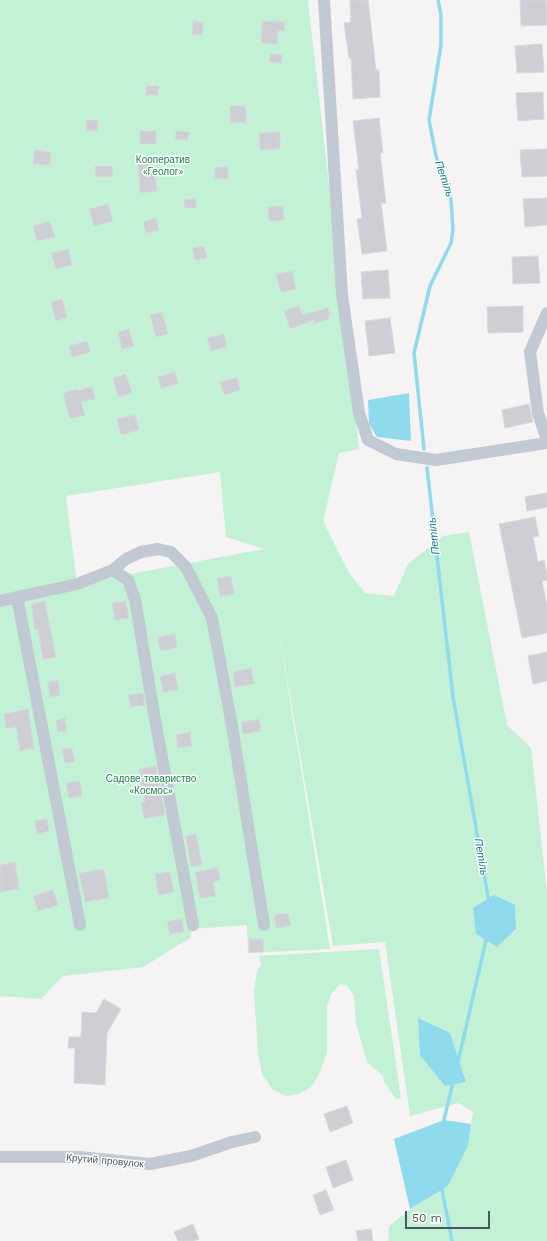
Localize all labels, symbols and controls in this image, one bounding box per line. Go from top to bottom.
park label: Кооператив «Геолог» [136,154,190,178]
water label: Петіль [432,159,456,199]
water label: Петіль [425,517,443,555]
park label: Садове товариство «Космос» [106,773,196,796]
water label: Петіль [471,837,491,877]
street label: Крутий провулок [66,1152,144,1170]
scale bar [407,1203,492,1229]
text: 50 m [412,1211,442,1225]

